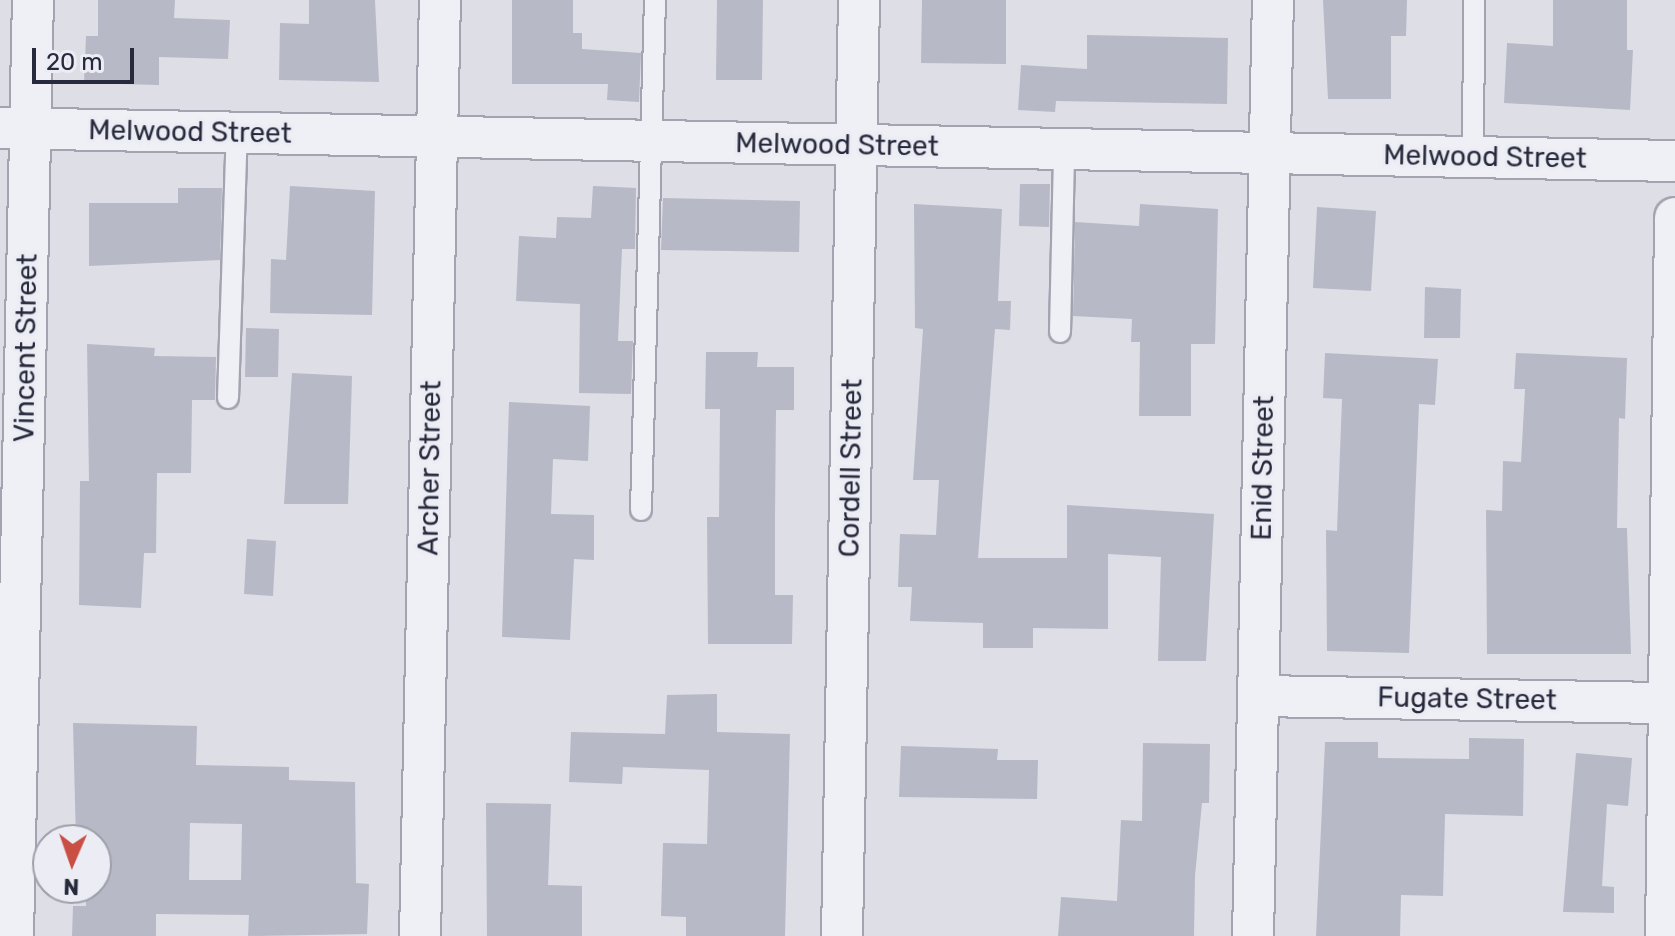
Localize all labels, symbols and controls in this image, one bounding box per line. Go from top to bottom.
scale bar [36,32,138,82]
text: 20 m [46,48,103,76]
street label: Melwood Street [88,113,292,151]
street label: Melwood Street [735,126,939,164]
street label: Melwood Street [1383,138,1587,176]
street label: Vincent Street [8,253,44,443]
street label: Cordell Street [833,378,869,558]
street label: Archer Street [412,380,448,556]
street label: Enid Street [1245,395,1281,541]
street label: Fugate Street [1377,681,1557,717]
north arrow [32,824,112,904]
text: N [63,873,80,900]

